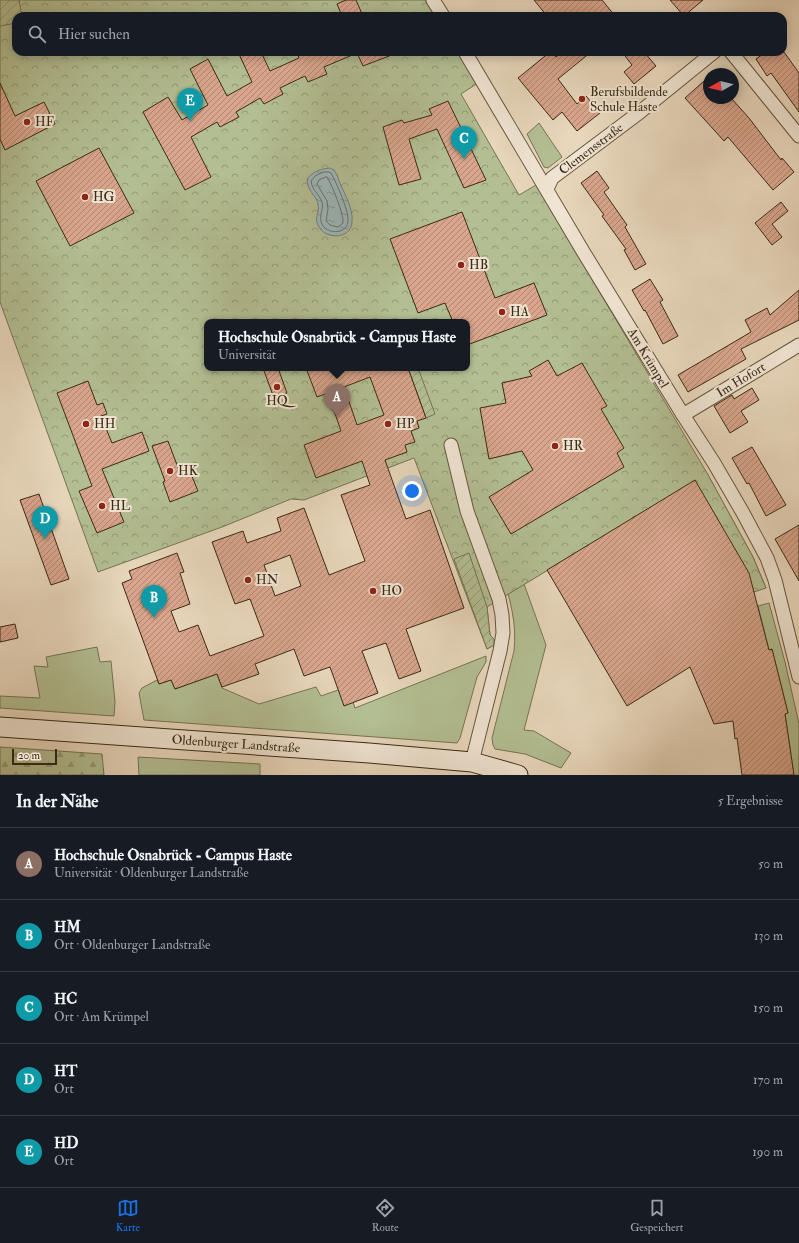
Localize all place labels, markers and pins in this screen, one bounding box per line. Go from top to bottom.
place label: Berufsbildende Schule Haste [590,84,668,115]
pin: E [177,88,203,121]
marker: Berufsbildende Schule Haste [577,94,587,104]
place label: HF [35,114,54,130]
marker: HF [22,117,32,127]
pin: C [451,126,477,159]
place label: HG [93,189,115,205]
marker: HG [80,192,90,202]
place label: HB [469,257,488,273]
marker: HB [456,260,466,270]
place label: HA [510,304,530,320]
marker: HA [497,307,507,317]
marker: HQ [272,382,282,392]
pin: A [324,384,350,417]
place label: HQ [266,393,296,409]
place label: HH [94,416,116,432]
place label: HP [396,416,415,432]
marker: HH [81,419,91,429]
marker: HP [383,419,393,429]
place label: HR [563,438,584,454]
marker: HR [550,441,560,451]
place label: HK [178,463,199,479]
marker: HK [165,466,175,476]
place label: HL [110,498,131,514]
marker: HL [97,501,107,511]
pin: D [32,506,58,539]
place label: HN [256,572,279,588]
marker: HN [243,575,253,585]
place label: HO [381,583,402,599]
pin: B [141,585,167,618]
marker: HO [368,586,378,596]

